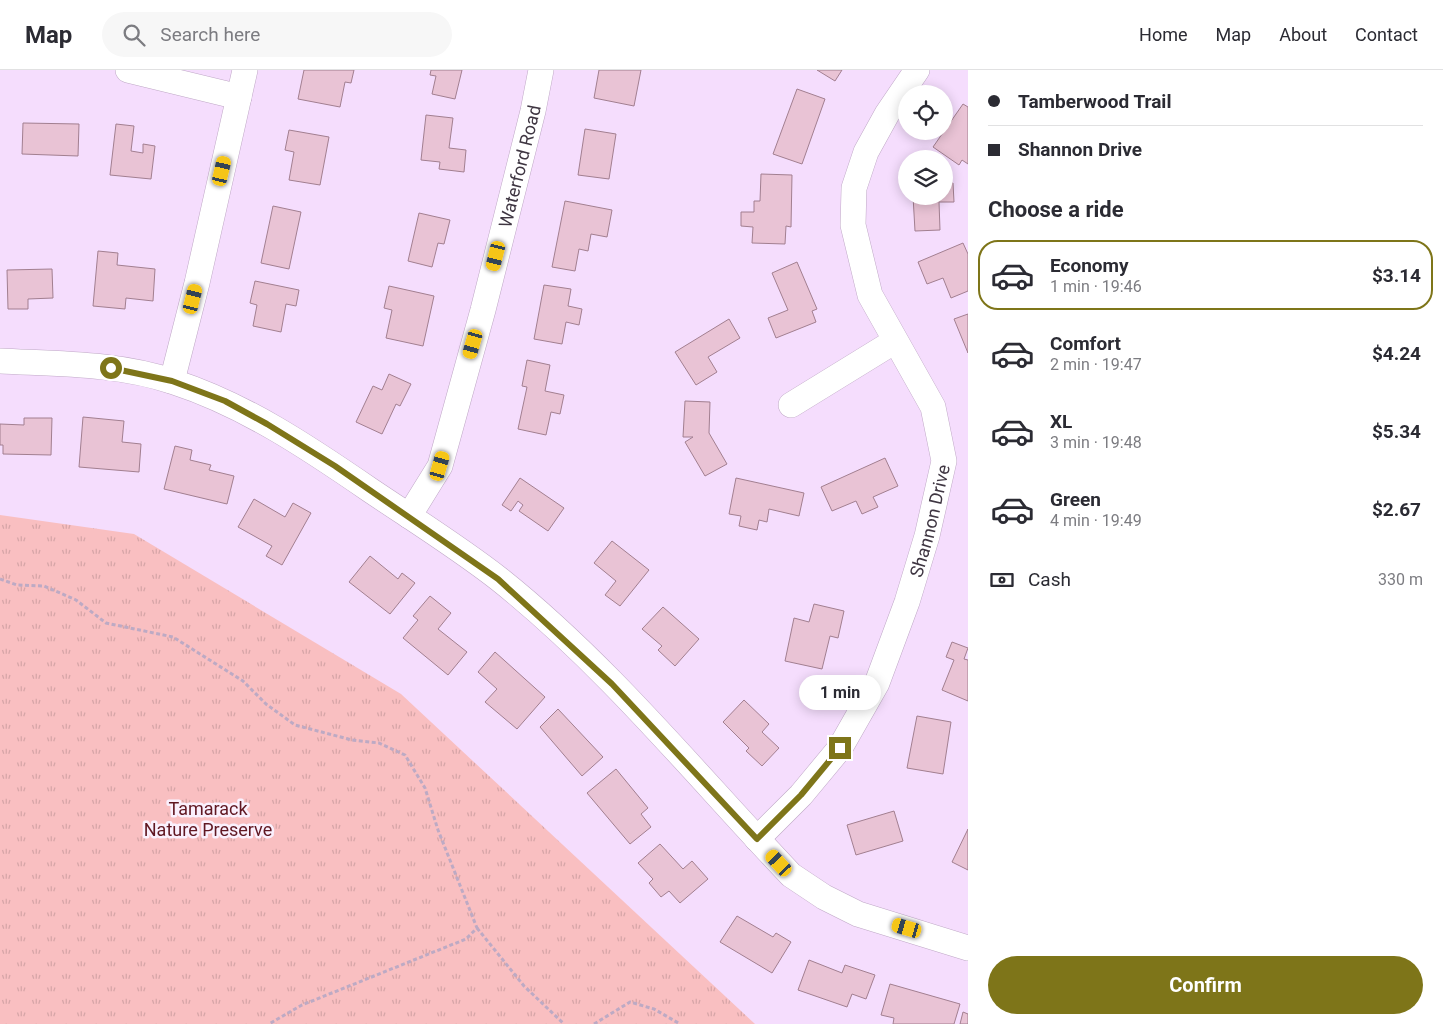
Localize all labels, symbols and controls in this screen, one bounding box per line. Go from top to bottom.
search box [102,12,452,57]
text: Map [25,21,72,49]
icon: search [120,21,148,49]
text: Search here [160,23,260,46]
text: Home [1139,24,1188,45]
text: Map [1216,24,1251,45]
text: About [1279,24,1327,45]
text: Contact [1355,24,1418,45]
map controls [898,85,953,205]
button: locate [898,85,953,140]
text: Tamberwood Trail [1018,90,1171,113]
street label: Waterford Road [494,103,544,230]
text: Shannon Drive [1018,138,1142,161]
button: layers [898,150,953,205]
car [211,155,232,187]
text: Choose a ride [988,197,1124,222]
car [485,240,506,272]
icon: car [990,253,1035,298]
text: Economy [1050,254,1129,277]
text: $3.14 [1372,264,1421,287]
text: 1 min · 19:46 [1050,277,1142,296]
car [182,283,203,315]
car [461,328,484,360]
icon: car [990,331,1035,376]
text: Comfort [1050,332,1121,355]
text: $4.24 [1372,342,1421,365]
text: 2 min · 19:47 [1050,355,1142,374]
route start [100,357,122,379]
icon: car [990,409,1035,454]
text: XL [1050,410,1072,433]
text: $5.34 [1372,420,1421,443]
text: 3 min · 19:48 [1050,433,1142,452]
car [428,450,451,482]
street label: Shannon Drive [905,462,953,579]
icon: car [990,487,1035,532]
text: Green [1050,488,1101,511]
text: $2.67 [1372,498,1421,521]
text: 4 min · 19:49 [1050,511,1142,530]
icon: cash [988,566,1016,594]
text: Cash [1028,568,1071,591]
text: 330 m [1378,570,1423,589]
callout: 1 min [799,676,881,710]
text: 1 min [820,683,860,702]
route end [829,737,851,759]
park label: Tamarack Nature Preserve [144,798,272,840]
car [763,847,794,879]
car [890,917,923,939]
button: Confirm [988,956,1423,1014]

